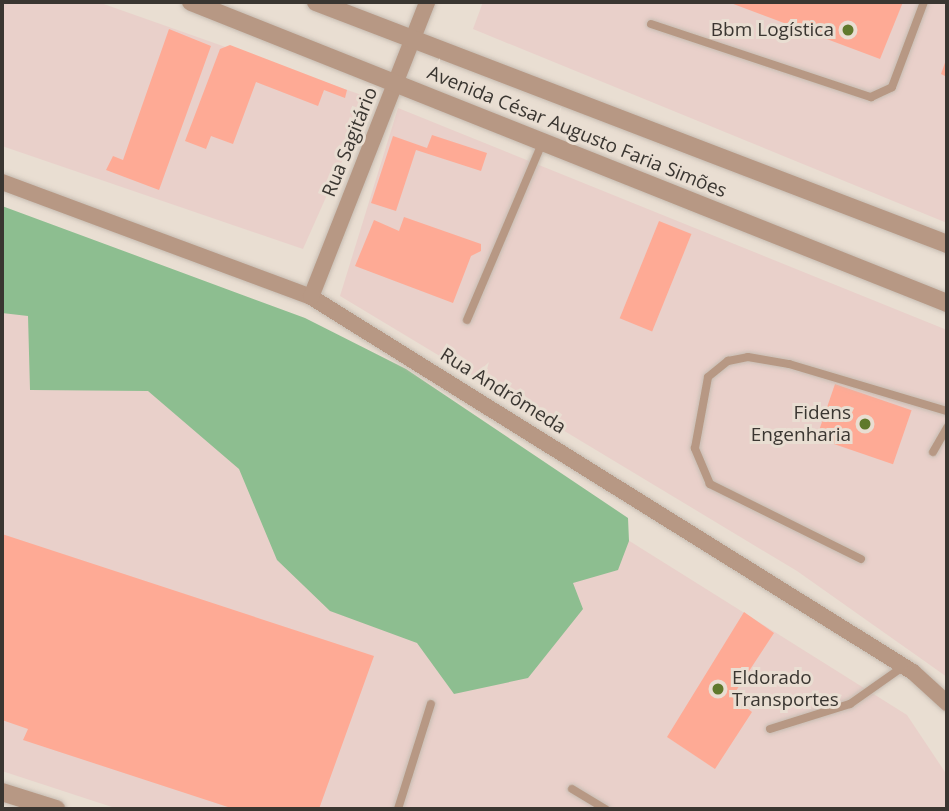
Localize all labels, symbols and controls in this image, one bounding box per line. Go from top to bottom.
place label: Bbm Logística [711,19,834,41]
marker: Bbm Logística [840,22,856,38]
street label: Avenida César Augusto Faria Simões [424,61,730,203]
street label: Rua Sagitário [318,84,382,200]
street label: Rua Andrômeda [436,343,570,439]
place label: Fidens Engenharia [751,402,851,446]
marker: Fidens Engenharia [857,416,873,432]
place label: Eldorado Transportes [732,667,839,711]
marker: Eldorado Transportes [710,681,726,697]

